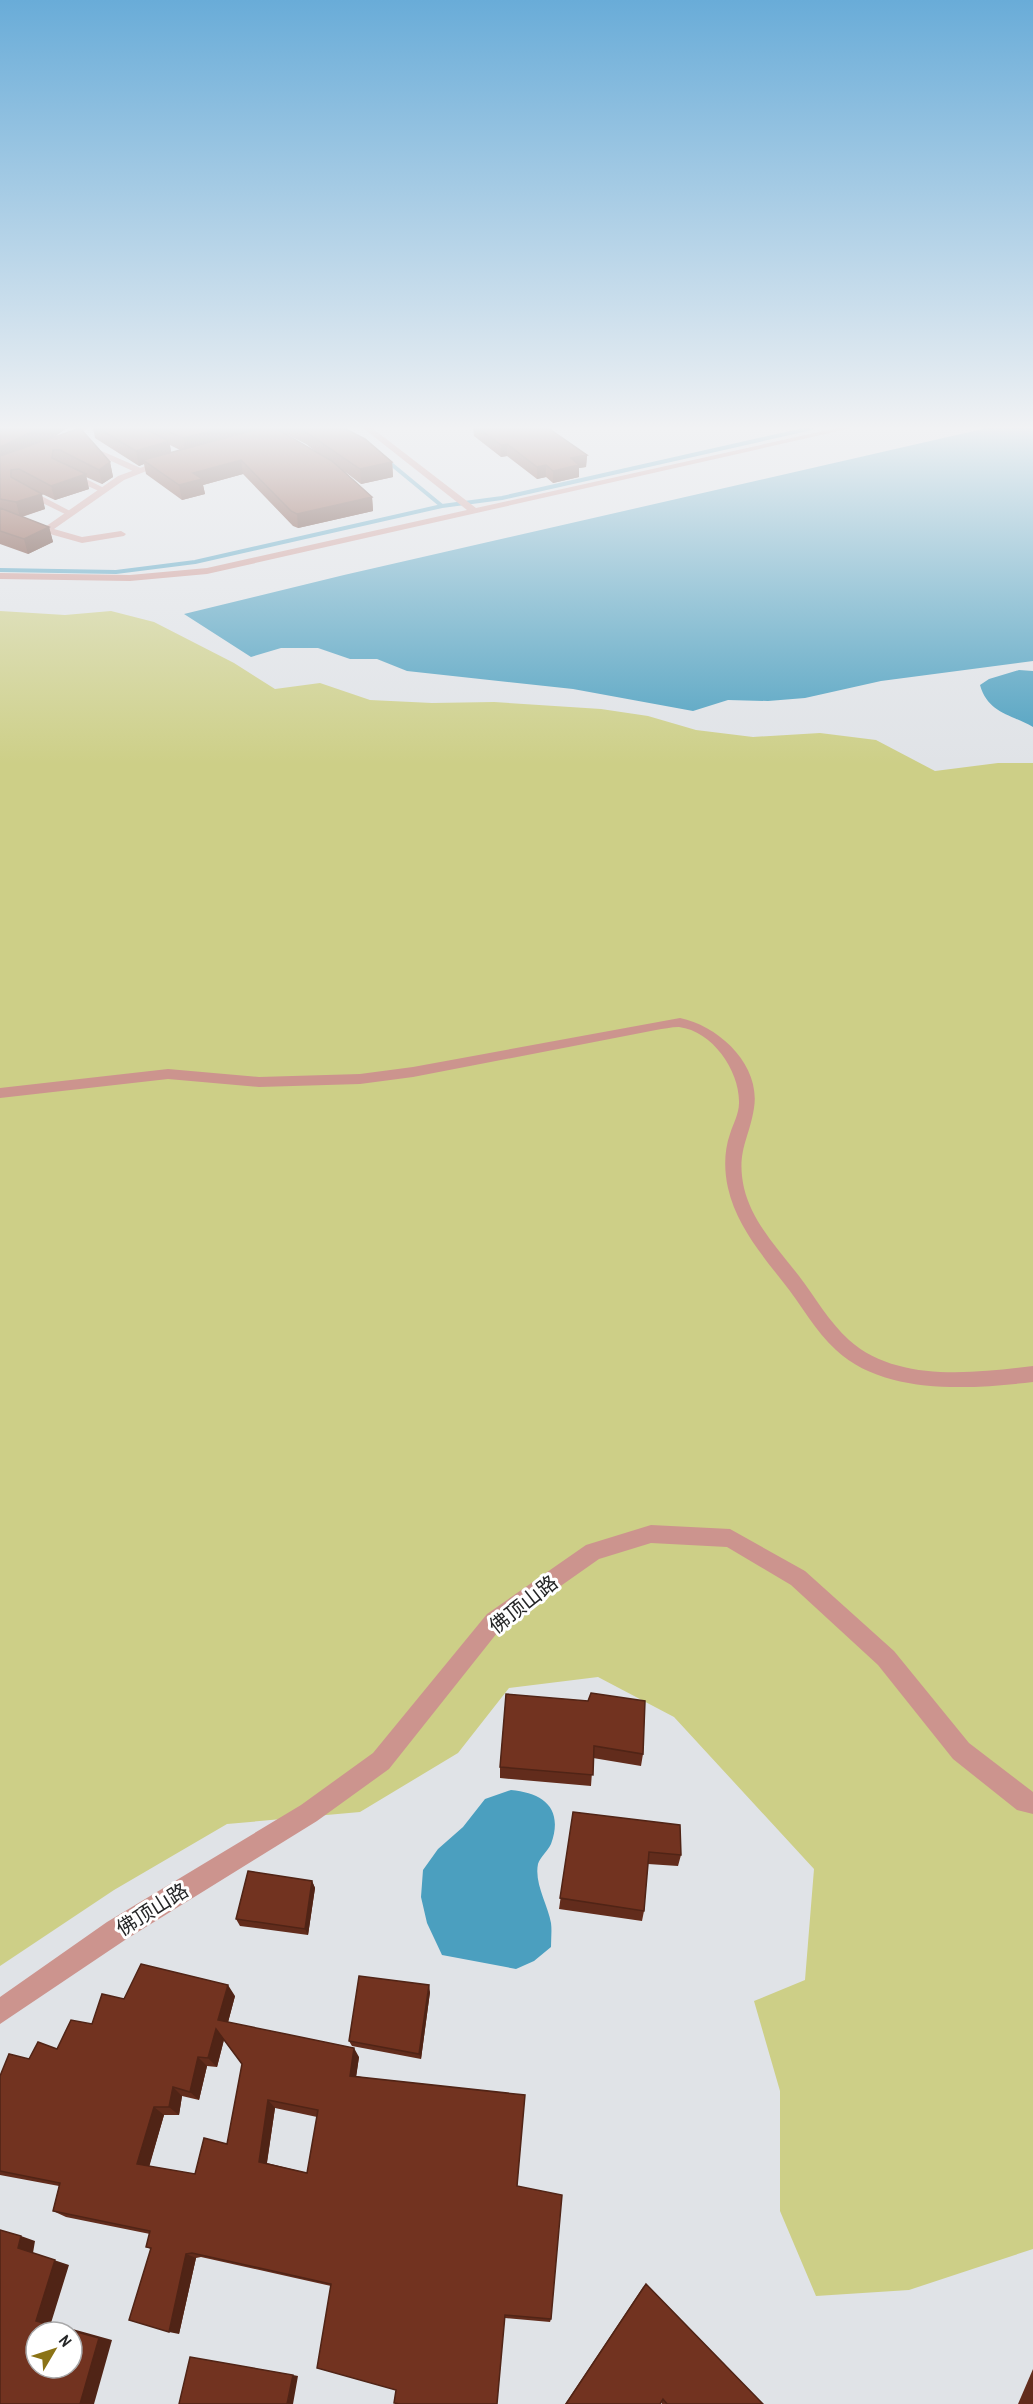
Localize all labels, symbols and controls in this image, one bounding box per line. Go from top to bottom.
street label: 佛顶山路 [483,1569,563,1639]
street label: 佛顶山路 [111,1876,193,1942]
north arrow [24,2320,84,2380]
text: N [54,2330,77,2351]

